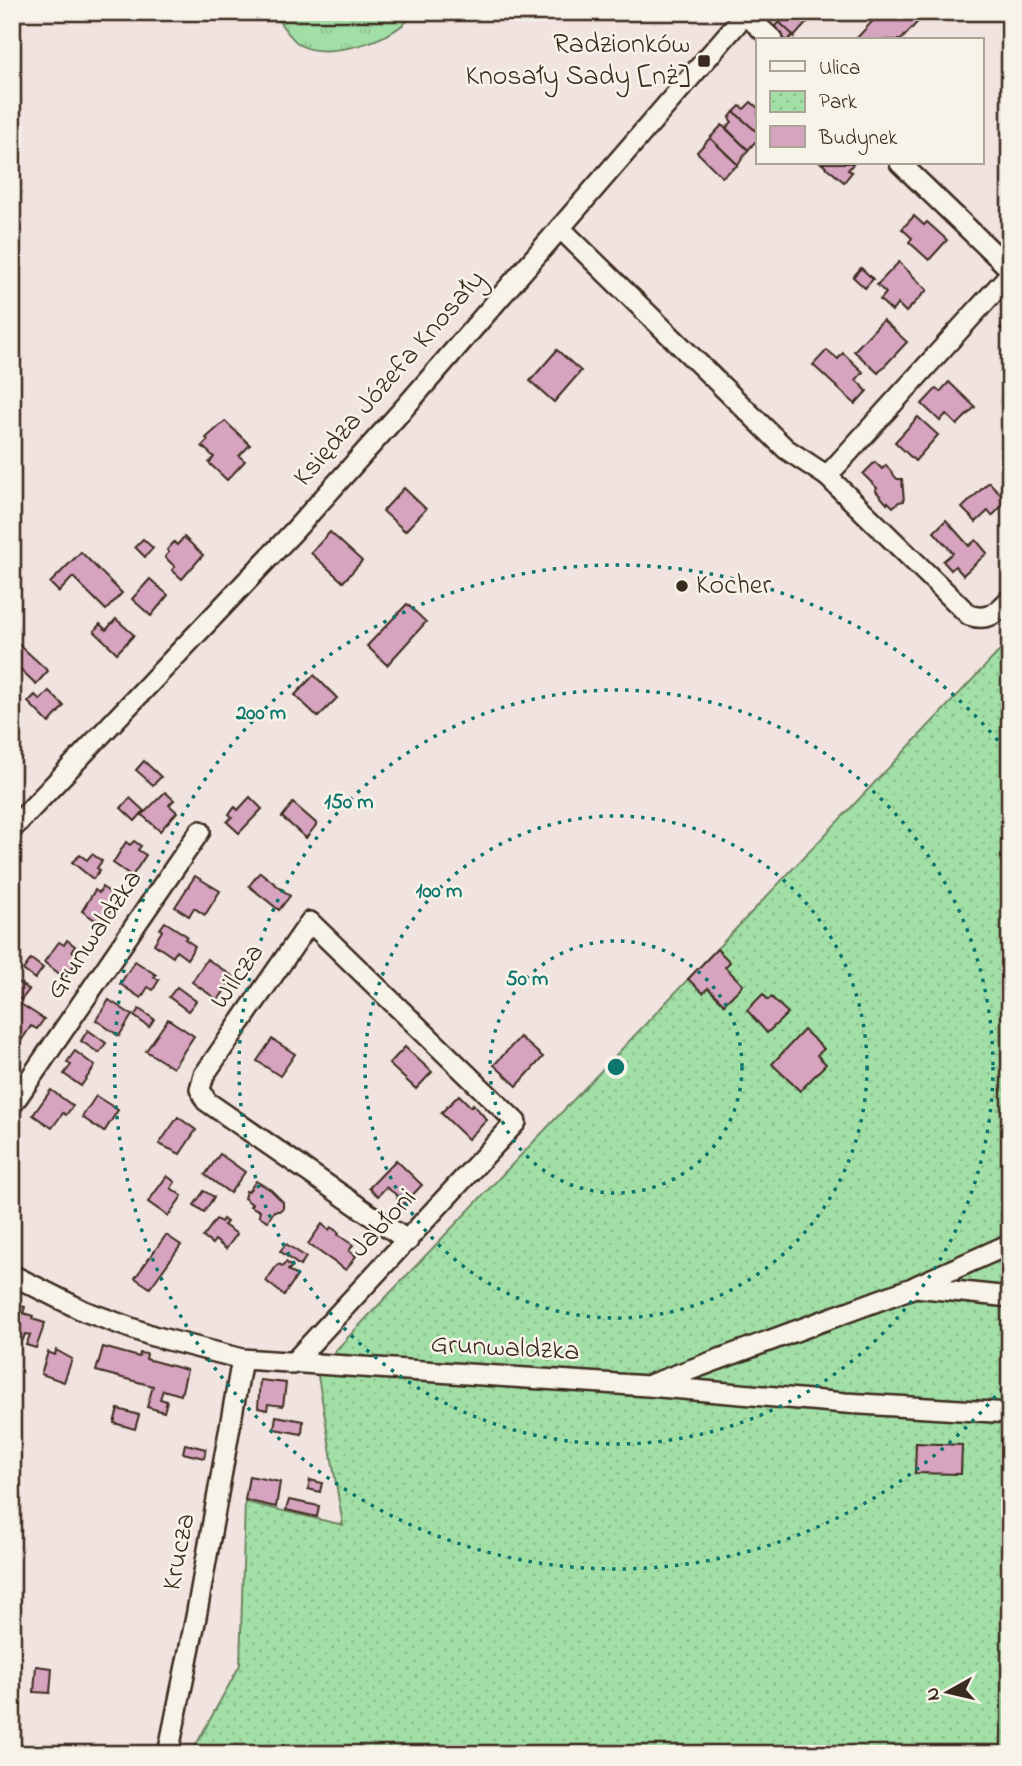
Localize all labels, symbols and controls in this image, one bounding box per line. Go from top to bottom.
place label: Radzionków Knosały Sady [nż] [465,25,690,98]
legend [756,38,984,164]
marker: Radzionków Knosały Sady [nż] [696,53,712,69]
text: Ulica [819,54,860,84]
text: Park [819,88,858,118]
text: Budynek [818,124,898,156]
street label: Księdza Józefa Knosały [284,261,496,497]
place label: Kocher [696,566,771,607]
marker: Kocher [674,578,690,594]
text: 200 m [235,699,286,729]
text: 150 m [324,788,374,818]
street label: Grunwaldzka [36,862,154,1008]
text: 100 m [416,877,462,907]
street label: Wilcza [201,936,275,1018]
text: 50 m [506,965,548,995]
centre of rings [604,1055,628,1079]
street label: Jabłoni [341,1180,427,1268]
street label: Grunwaldzka [430,1325,580,1373]
street label: Krucza [152,1510,208,1594]
north arrow [914,1658,984,1728]
text: N [919,1686,948,1702]

